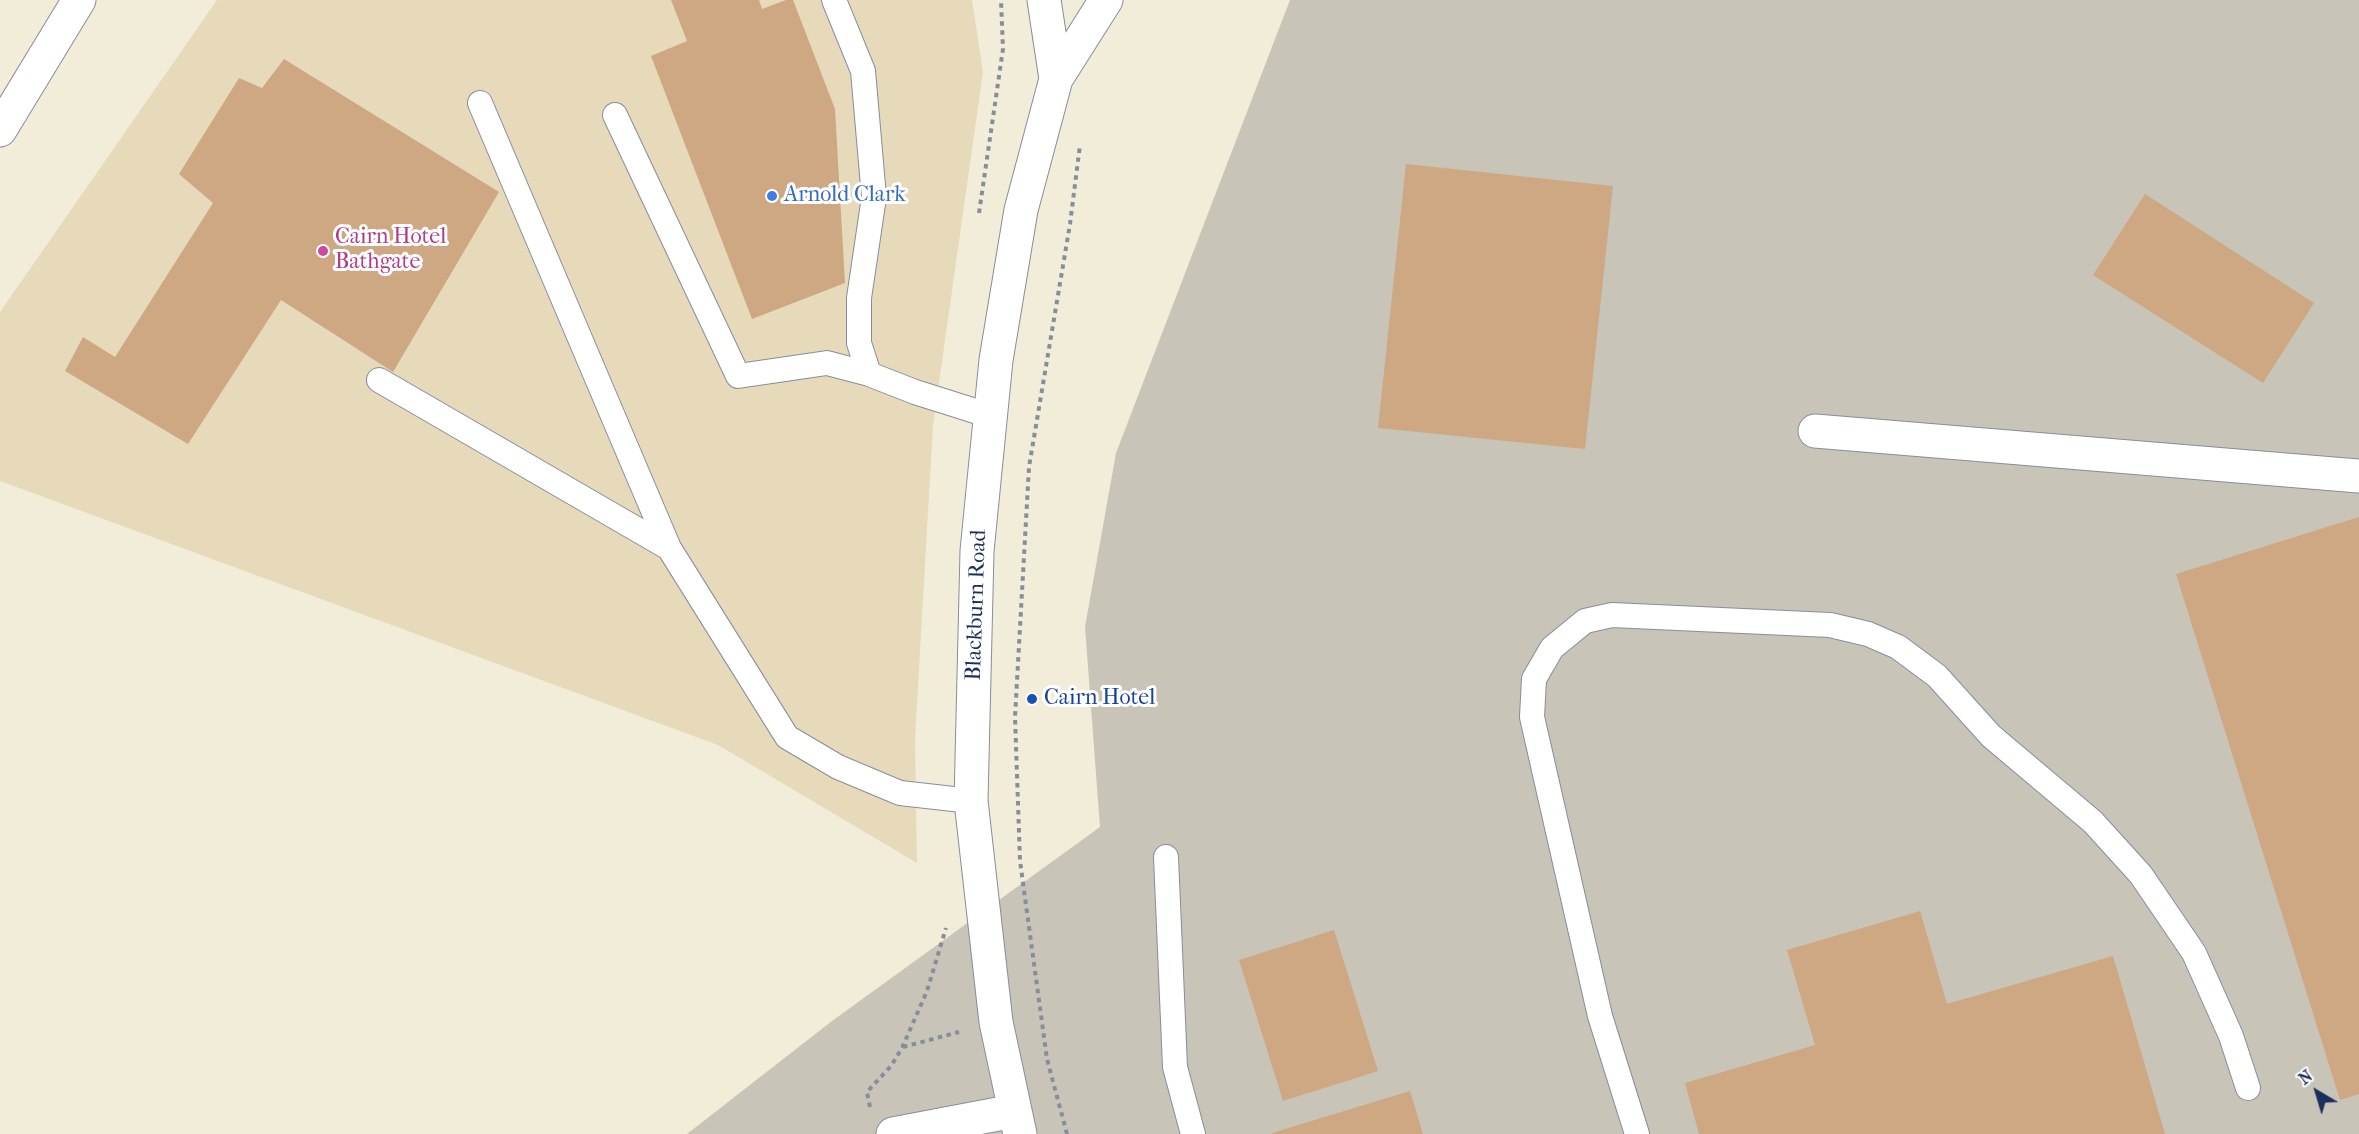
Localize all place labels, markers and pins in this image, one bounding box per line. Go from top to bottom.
place label: Arnold Clark [784,183,905,209]
marker: Arnold Clark [765,189,779,203]
place label: Cairn Hotel Bathgate [335,225,446,276]
marker: Cairn Hotel Bathgate [316,244,330,258]
place label: Cairn Hotel [1044,686,1155,712]
marker: Cairn Hotel [1025,692,1039,706]

